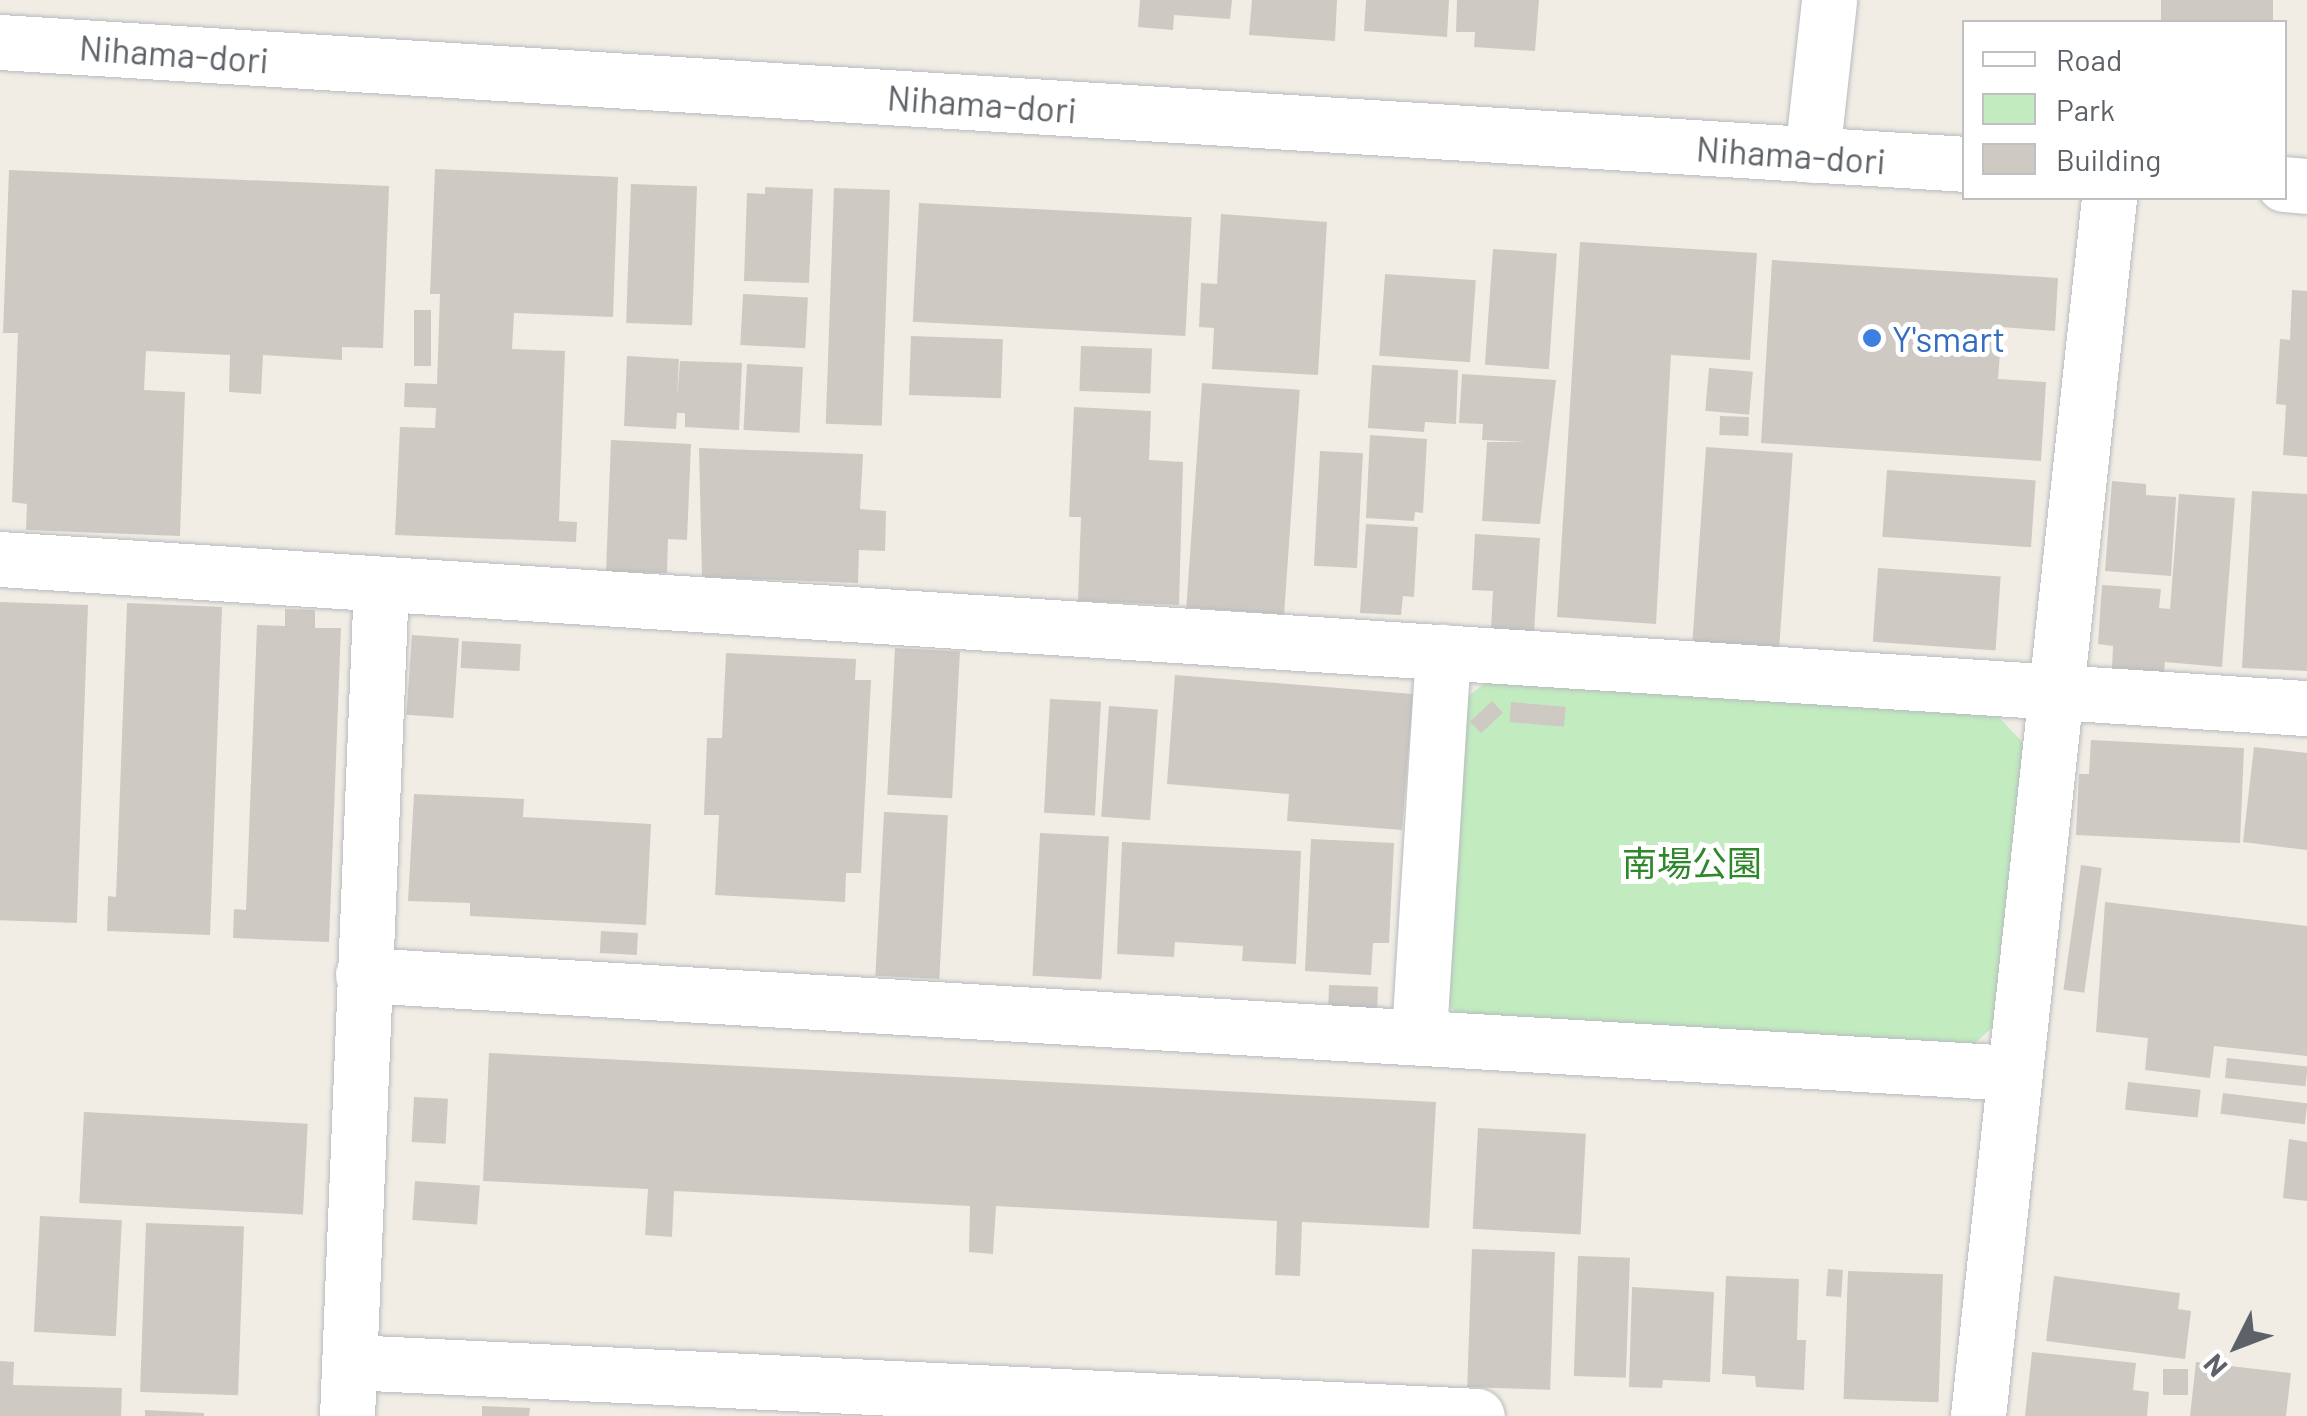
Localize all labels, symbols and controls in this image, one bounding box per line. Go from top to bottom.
legend [1962,20,2287,200]
street label: Nihama-dori [78,25,270,81]
text: Road [2056,41,2122,77]
street label: Nihama-dori [886,75,1078,131]
text: Park [2056,91,2115,127]
street label: Nihama-dori [1695,126,1887,182]
text: Building [2056,141,2161,177]
place label: Y'smart [1892,317,2005,359]
marker: Y'smart [1861,327,1883,349]
park label: 南場公園 [1622,841,1762,883]
north arrow [2187,1296,2287,1396]
text: N [2196,1348,2234,1384]

